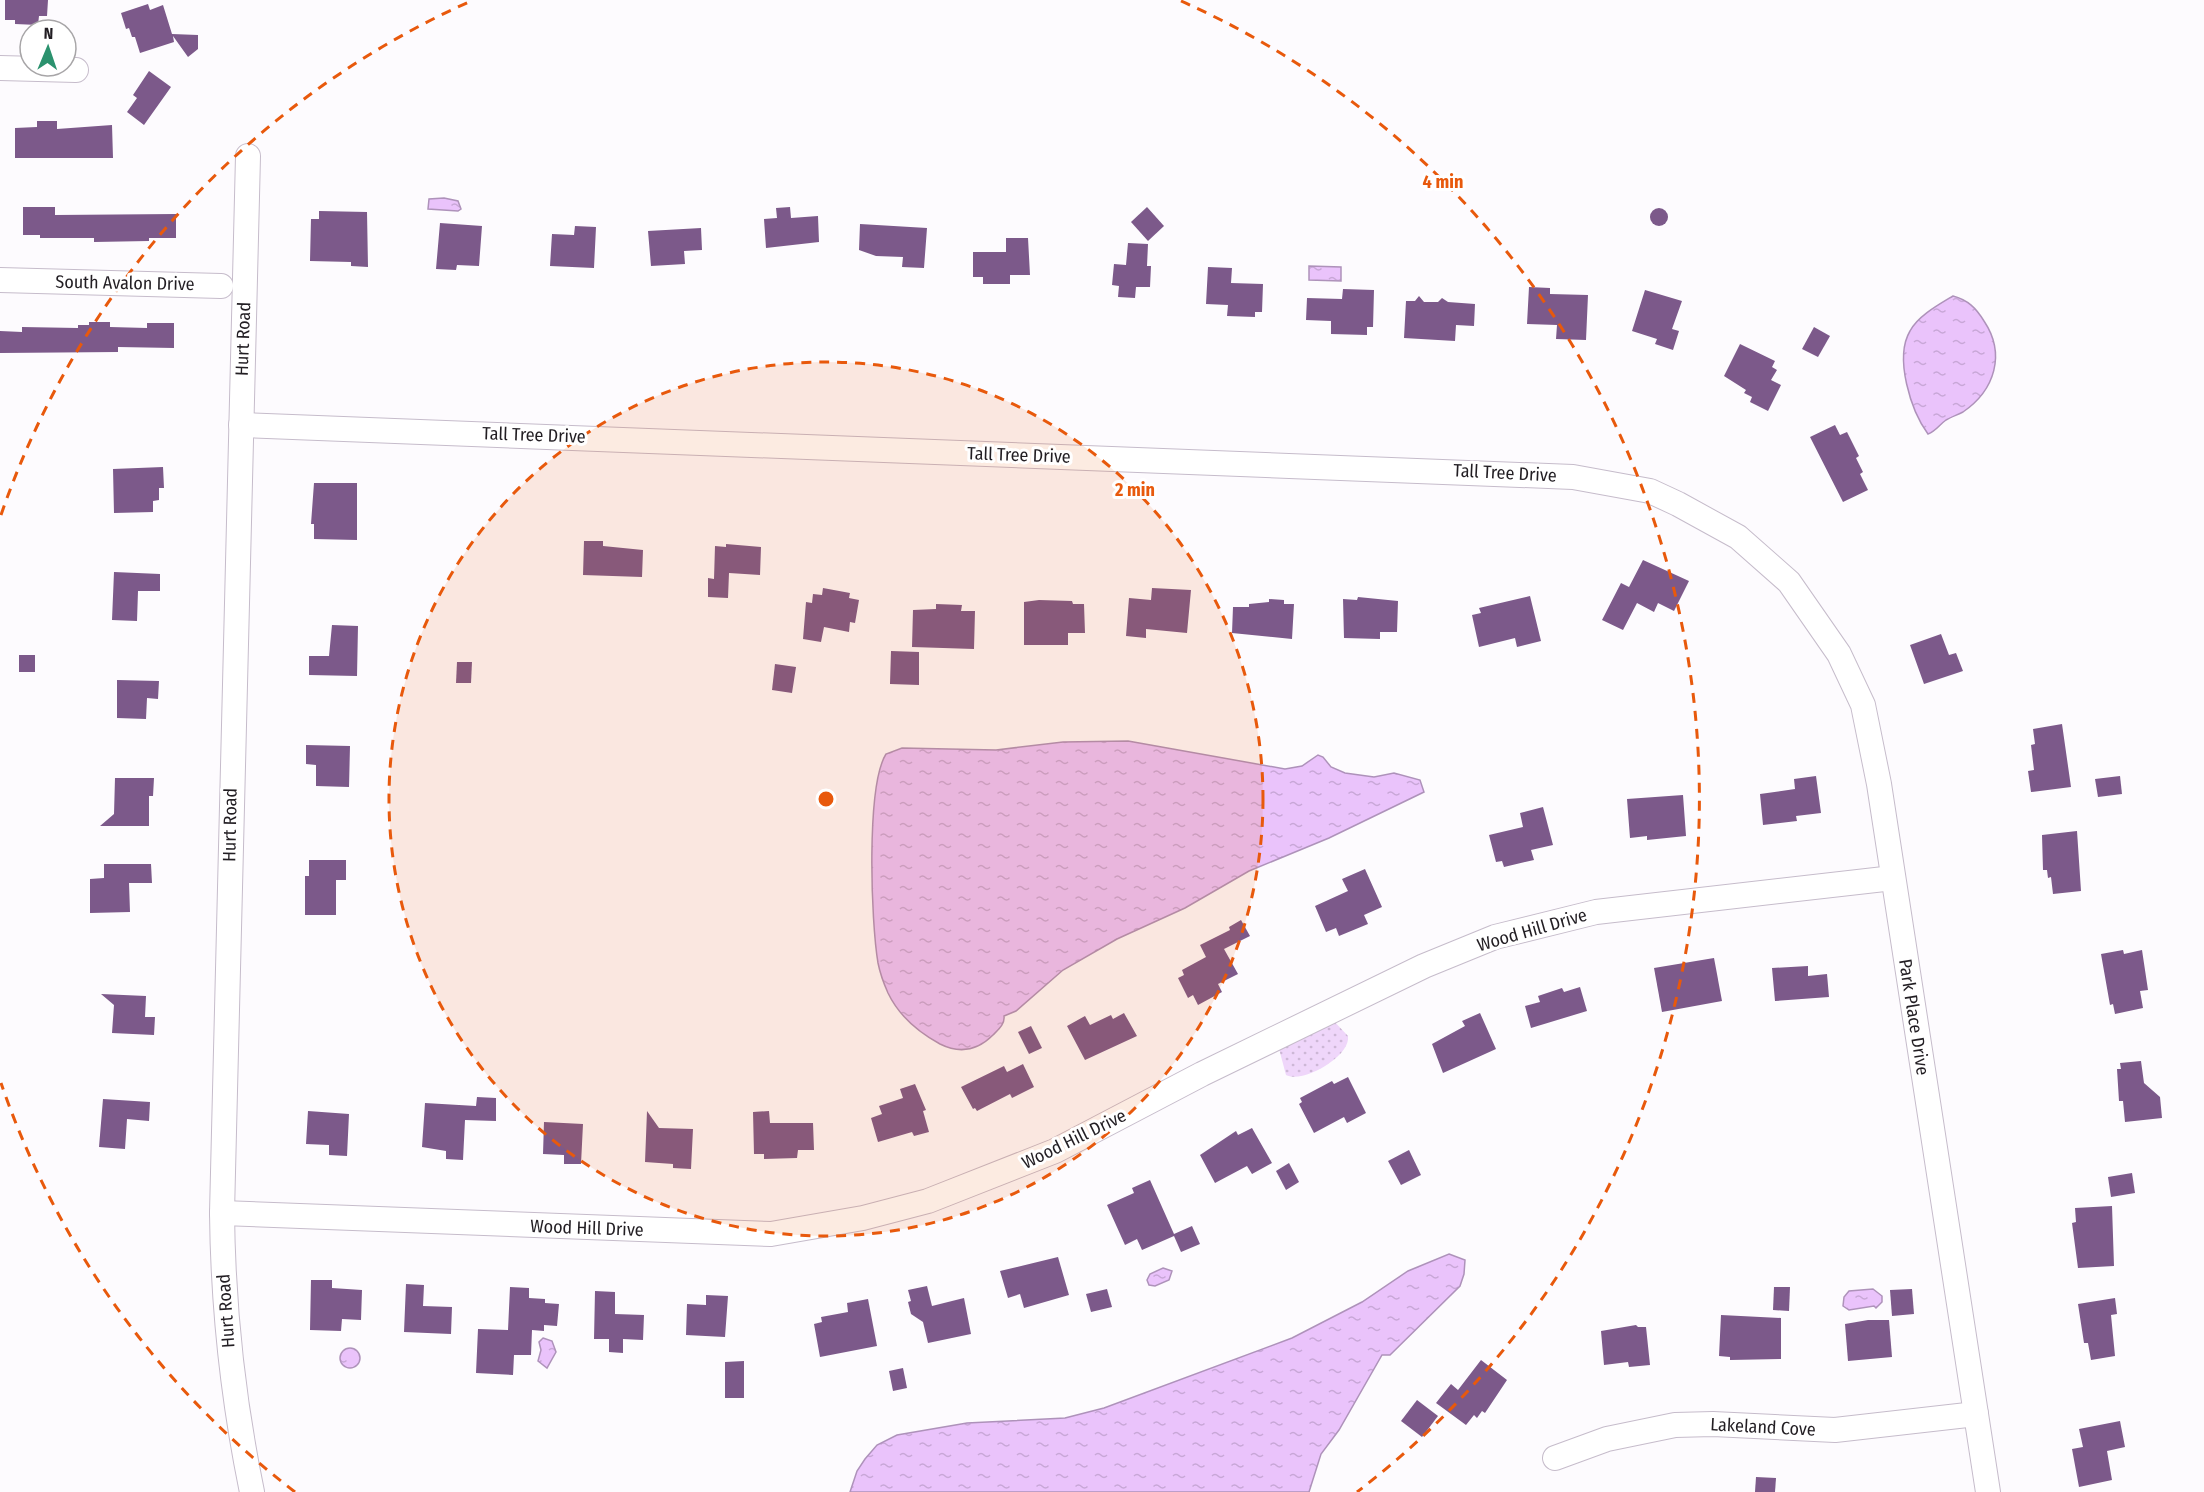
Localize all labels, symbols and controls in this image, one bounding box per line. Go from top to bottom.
north arrow [18,18,78,78]
text: N [43,24,54,43]
text: 4 min [1423,171,1463,193]
street label: South Avalon Drive [55,271,195,295]
street label: Hurt Road [231,302,255,376]
street label: Tall Tree Drive [482,422,586,448]
street label: Tall Tree Drive [967,442,1071,468]
street label: Tall Tree Drive [1453,459,1557,487]
text: 2 min [1114,479,1155,501]
street label: Hurt Road [218,788,242,862]
centre of rings [816,789,836,809]
street label: Wood Hill Drive [1474,904,1590,956]
street label: Park Place Drive [1894,957,1934,1077]
street label: Wood Hill Drive [1018,1104,1130,1174]
street label: Wood Hill Drive [530,1215,644,1241]
street label: Hurt Road [212,1273,240,1349]
street label: Lakeland Cove [1710,1413,1816,1441]

